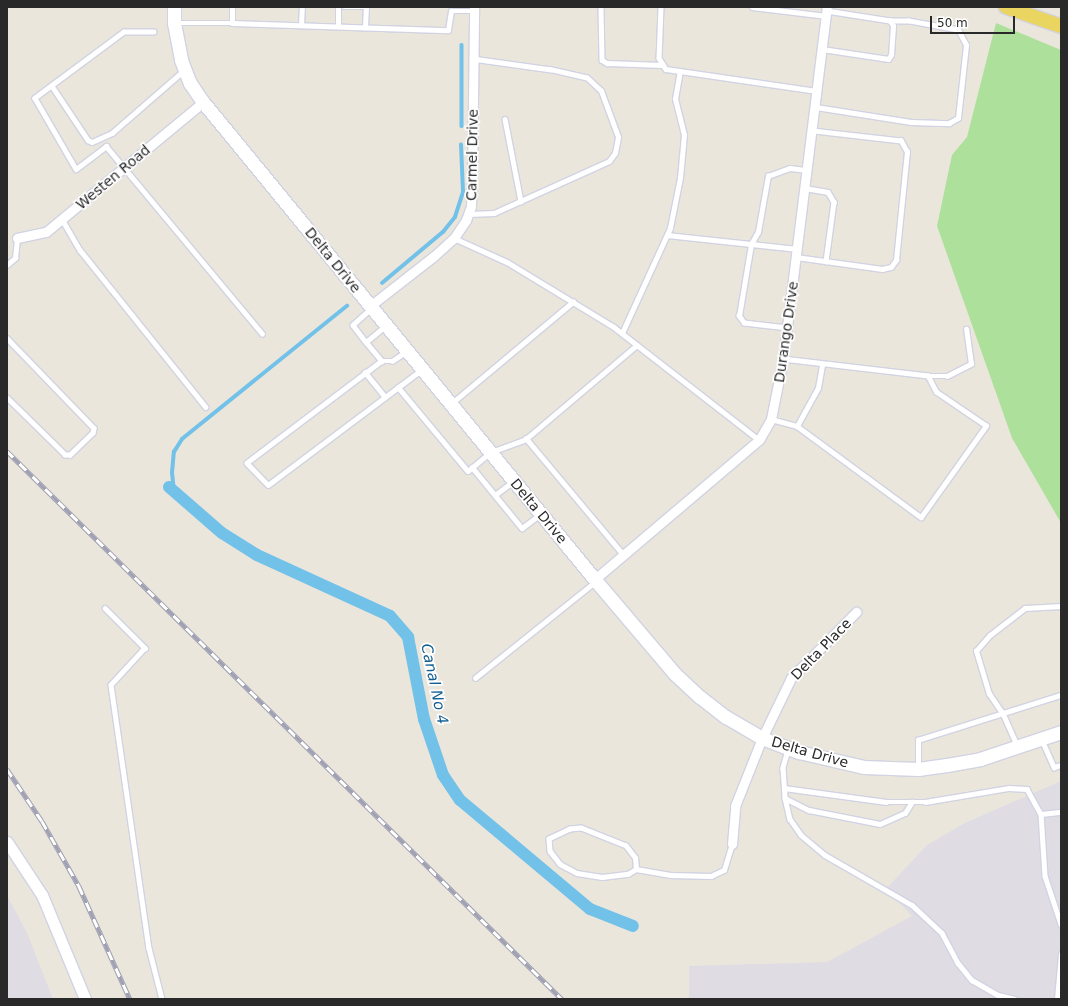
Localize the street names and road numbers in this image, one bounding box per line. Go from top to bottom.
street label: Carmel Drive [463,109,481,201]
street label: Westen Road [73,141,153,213]
street label: Delta Drive [302,224,364,296]
street label: Durango Drive [771,280,801,384]
street label: Delta Drive [507,475,571,547]
street label: Delta Place [788,615,854,683]
street label: Delta Drive [770,733,850,771]

